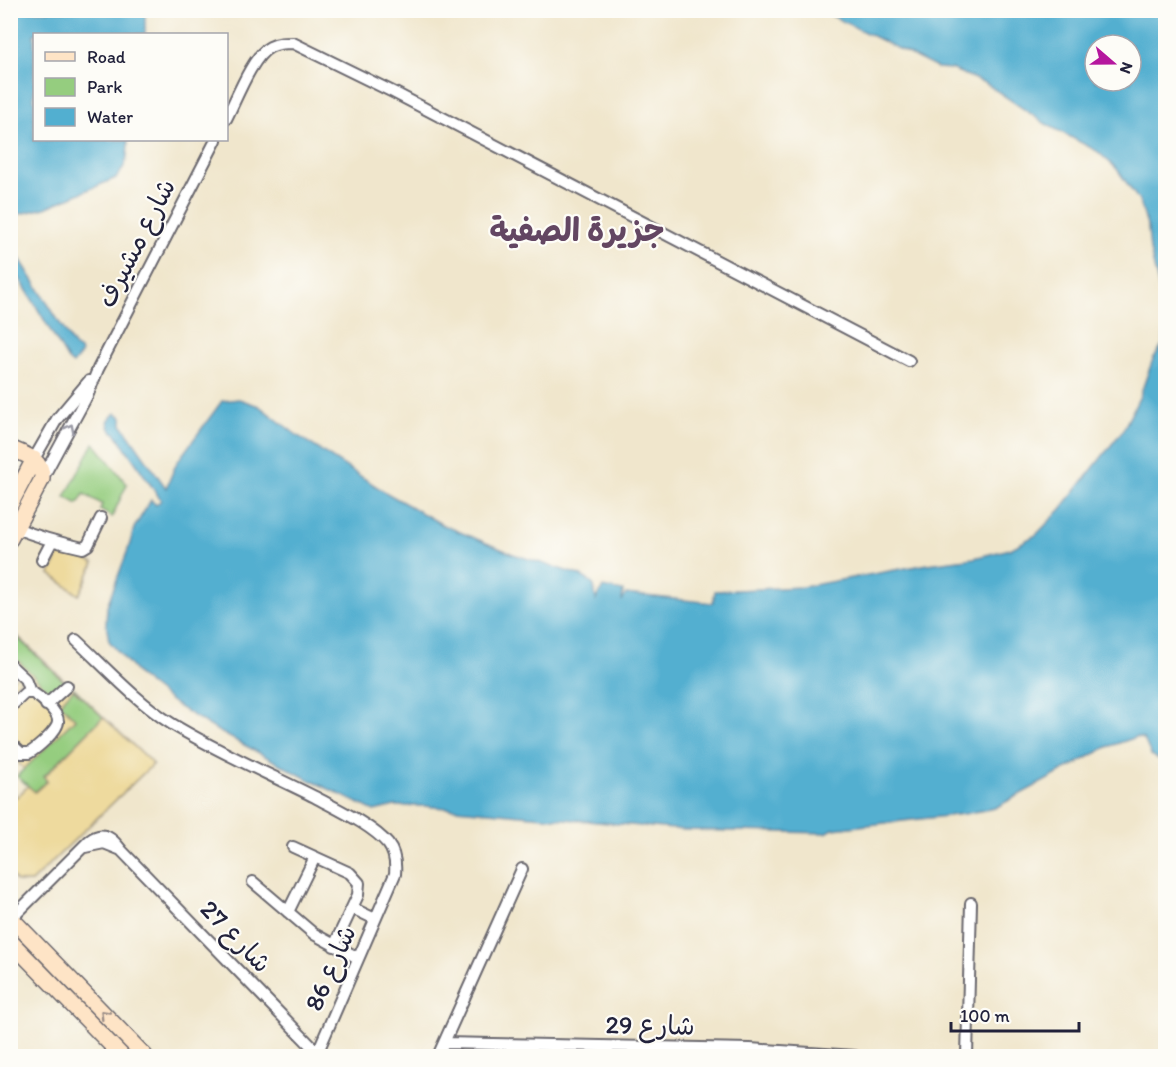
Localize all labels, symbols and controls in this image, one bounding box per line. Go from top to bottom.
legend [33,33,228,141]
north arrow [1083,33,1143,93]
text: Road [87,46,126,68]
text: N [1116,60,1137,76]
text: Park [87,76,122,98]
text: Water [87,106,133,128]
street label: شارع مشيرف [90,173,184,314]
district label: جزيرة الصفية [489,211,665,249]
one-way arrow [63,423,75,434]
street label: شارع 27 [192,893,278,980]
street label: شارع 86 [297,920,365,1016]
scale bar [951,995,1078,1033]
text: 100 m [960,1005,1010,1027]
street label: شارع 29 [605,1008,695,1044]
one-way arrow [101,1011,112,1022]

